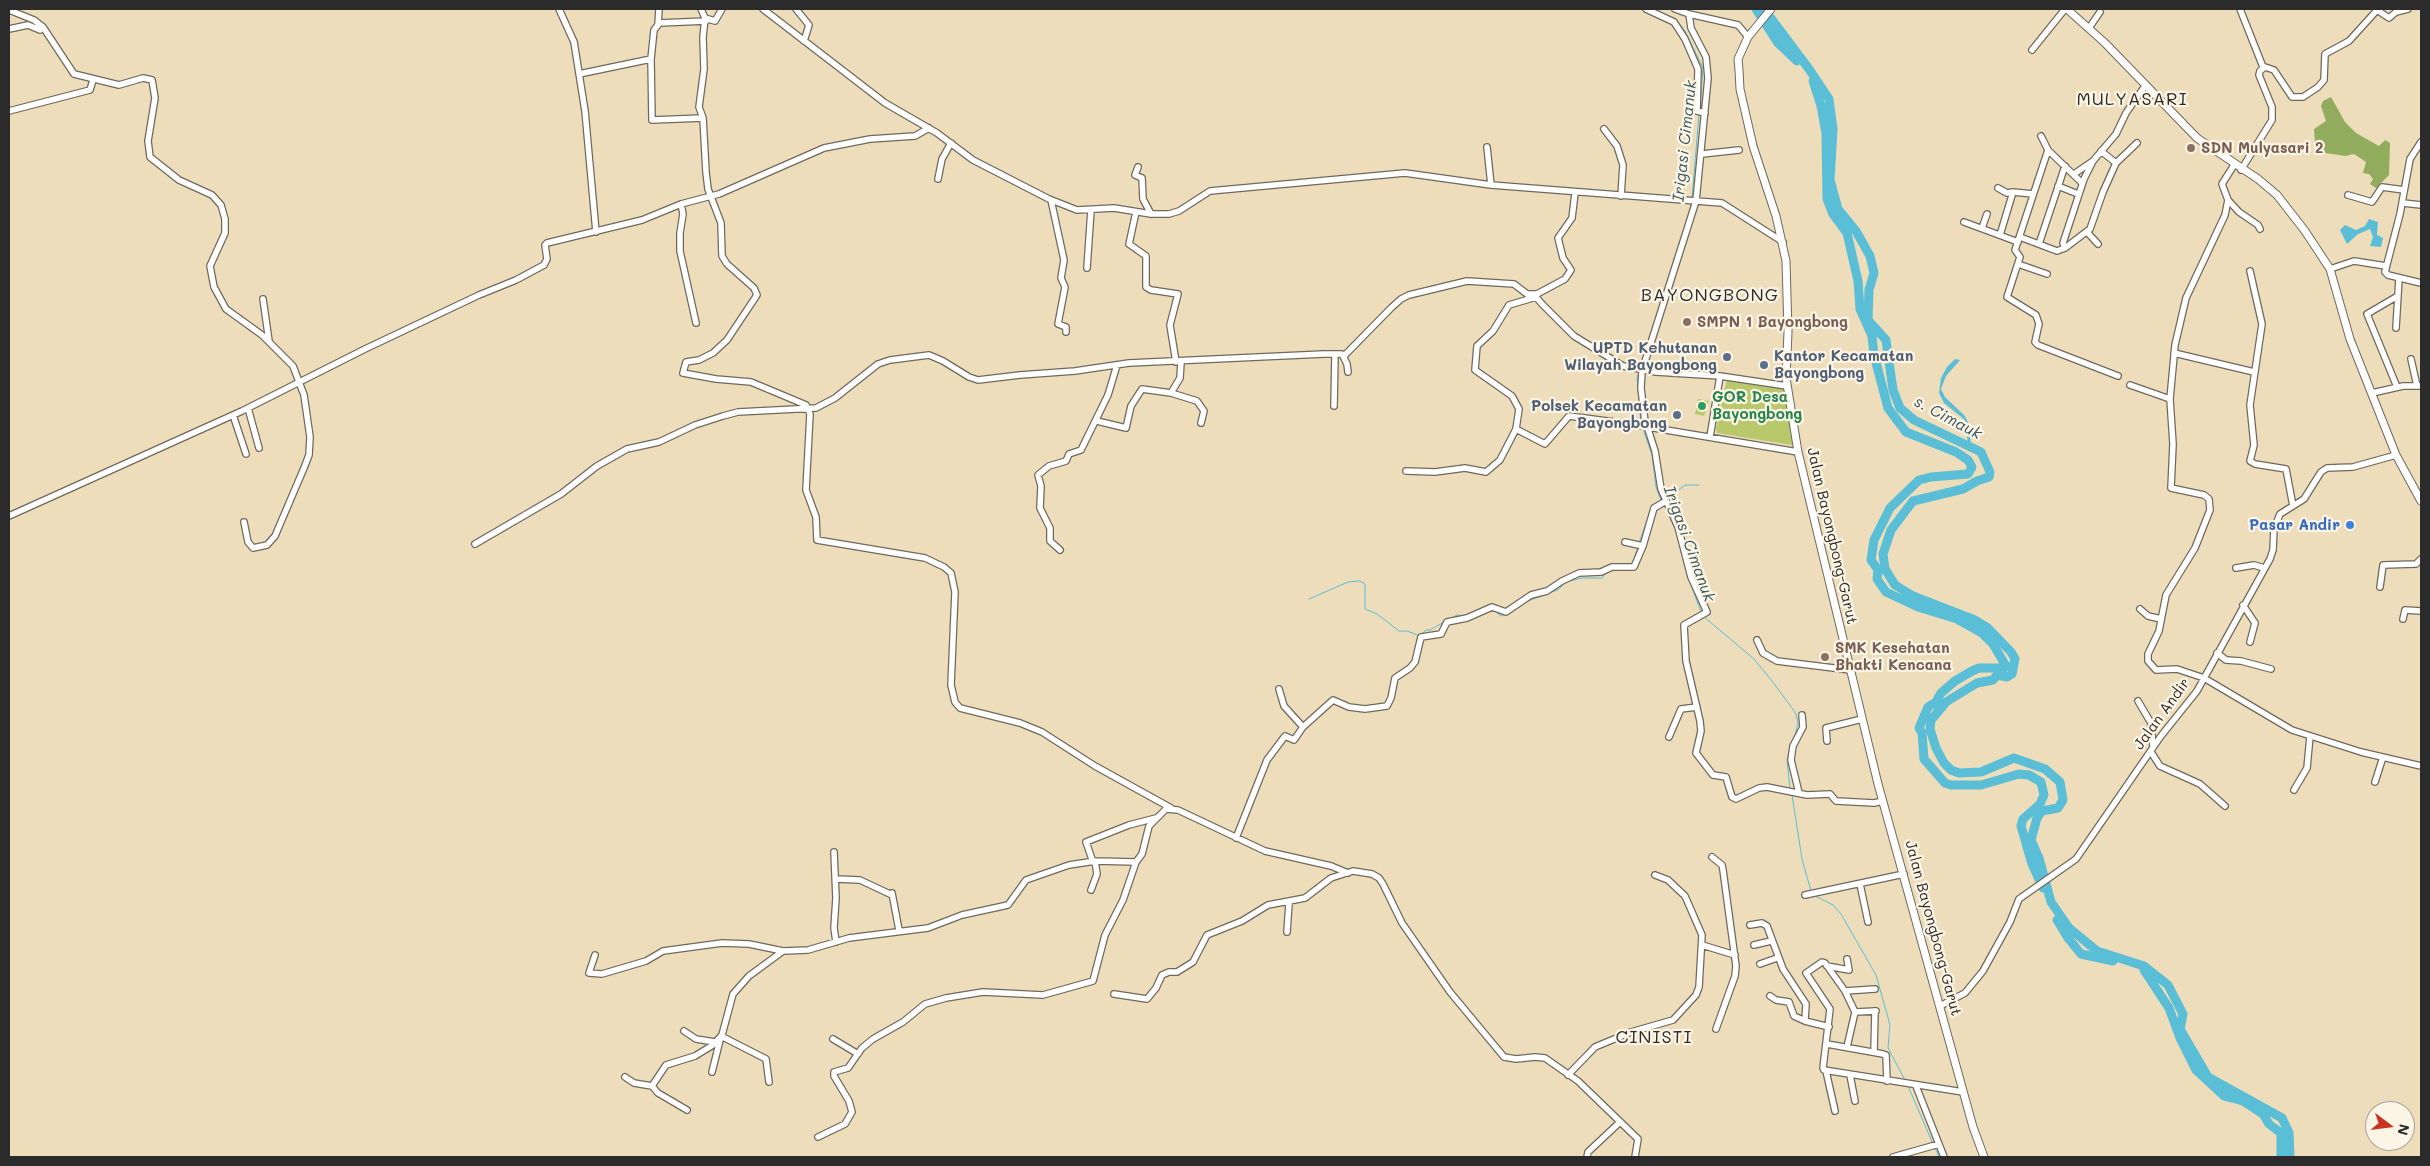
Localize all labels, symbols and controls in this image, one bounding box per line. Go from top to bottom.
water label: Irigasi Cimanuk [1669,79,1701,203]
district label: MULYASARI [2075,88,2189,110]
place label: SDN Mulyasari 2 [2201,139,2323,157]
marker: SDN Mulyasari 2 [2185,142,2197,154]
district label: BAYONGBONG [1640,284,1780,306]
place label: SMPN 1 Bayongbong [1697,313,1848,331]
marker: SMPN 1 Bayongbong [1681,316,1693,328]
place label: UPTD Kehutanan Wilayah Bayongbong [1564,339,1717,374]
place label: Kantor Kecamatan Bayongbong [1774,347,1913,382]
marker: UPTD Kehutanan Wilayah Bayongbong [1721,351,1733,363]
marker: Kantor Kecamatan Bayongbong [1758,359,1770,371]
place label: GOR Desa Bayongbong [1712,388,1802,423]
water label: s. Cimauk [1911,392,1985,444]
place label: Polsek Kecamatan Bayongbong [1531,397,1667,432]
marker: GOR Desa Bayongbong [1696,400,1708,412]
marker: Polsek Kecamatan Bayongbong [1671,409,1683,421]
street label: Jalan Bayongbong-Garut [1803,446,1861,626]
water label: Irigasi Cimanuk [1659,483,1719,605]
place label: Pasar Andir [2249,516,2340,534]
marker: Pasar Andir [2344,519,2356,531]
place label: SMK Kesehatan Bhakti Kencana [1835,639,1952,674]
marker: SMK Kesehatan Bhakti Kencana [1819,651,1831,663]
street label: Jalan Andir [2130,675,2194,753]
street label: Jalan Bayongbong-Garut [1901,838,1965,1018]
district label: CINISTI [1615,1026,1693,1048]
north arrow [2365,1101,2415,1151]
text: N [2393,1122,2415,1137]

